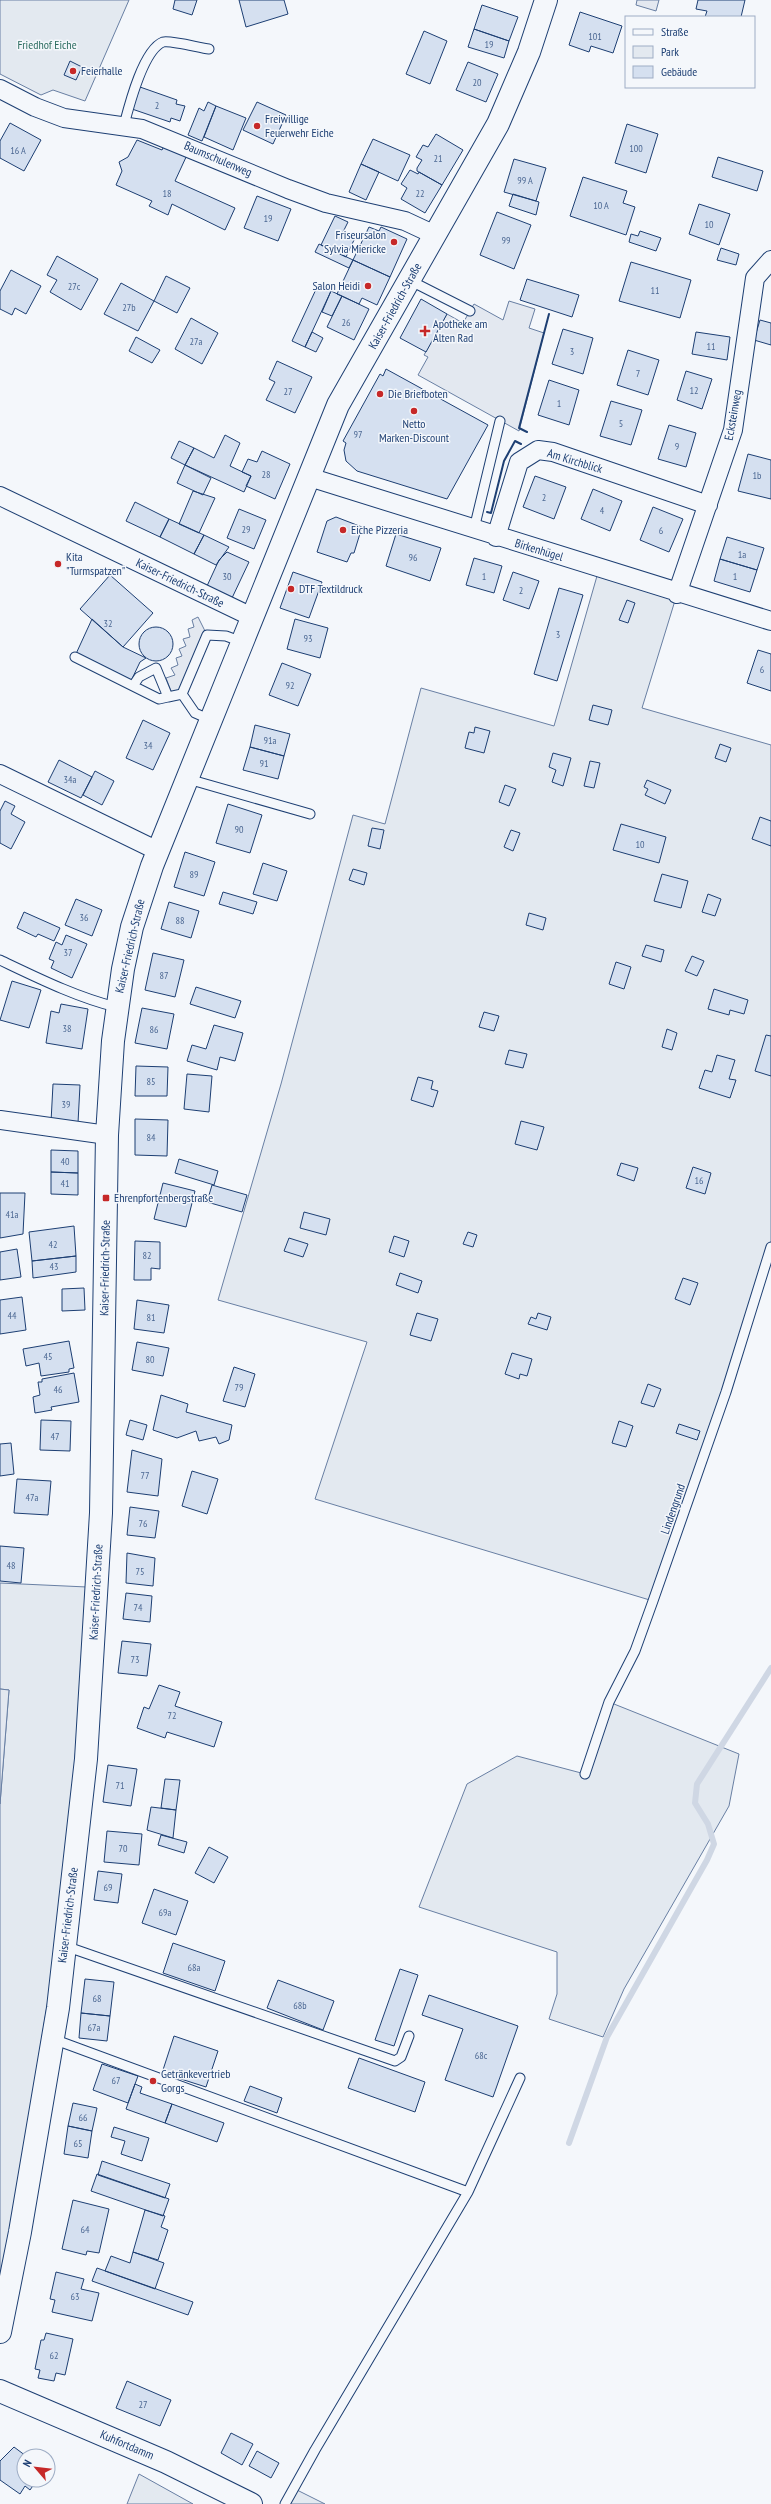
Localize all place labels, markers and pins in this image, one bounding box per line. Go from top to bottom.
place label: Feierhalle [81,63,122,78]
marker: Feierhalle [68,66,78,76]
place label: Freiwillige Feuerwehr Eiche [265,111,334,140]
marker: Freiwillige Feuerwehr Eiche [252,121,262,131]
place label: Friseursalon Sylvia Miericke [324,227,386,256]
marker: Friseursalon Sylvia Miericke [389,237,399,247]
place label: Salon Heidi [312,278,360,293]
marker: Salon Heidi [363,281,373,291]
place label: Apotheke am Alten Rad [433,316,487,345]
marker: Apotheke am Alten Rad [420,326,430,336]
place label: Die Briefboten [388,386,448,401]
marker: Die Briefboten [375,389,385,399]
marker: Netto Marken-Discount [409,406,419,416]
place label: Netto Marken-Discount [379,416,450,445]
place label: Eiche Pizzeria [351,522,408,537]
marker: Eiche Pizzeria [338,525,348,535]
place label: Kita "Turmspatzen" [66,549,125,578]
marker: Kita "Turmspatzen" [53,559,63,569]
place label: DTF Textildruck [299,581,363,596]
marker: DTF Textildruck [286,584,296,594]
place label: Ehrenpfortenbergstraße [114,1190,213,1205]
marker: Ehrenpfortenbergstraße [101,1193,111,1203]
place label: Getränkevertrieb Gorgs [161,2066,230,2095]
marker: Getränkevertrieb Gorgs [148,2076,158,2086]

